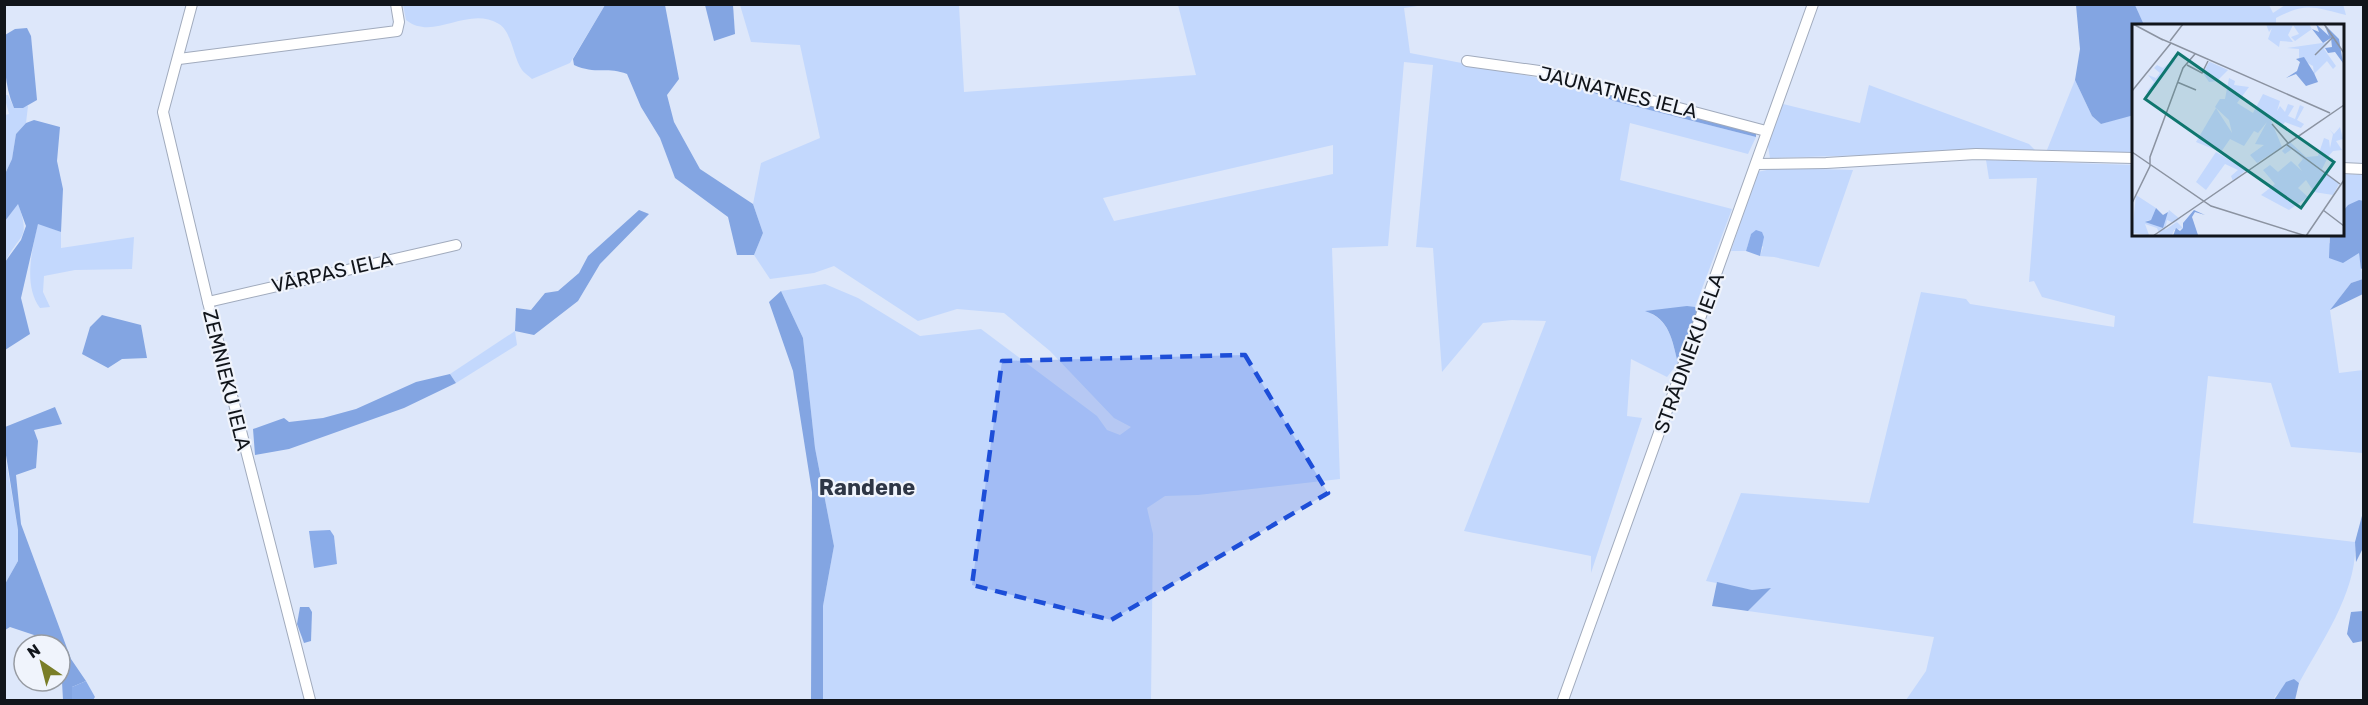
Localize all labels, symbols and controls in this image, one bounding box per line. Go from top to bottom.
inset map [2132,24,2344,236]
street label: JAUNATNES IELA [1536,61,1700,123]
street label: VĀRPAS IELA [269,246,395,298]
street label: STRĀDNIEKU IELA [1649,270,1729,436]
street label: ZEMNIEKU IELA [198,307,256,453]
district label: Randene [819,474,915,501]
north arrow [12,633,72,693]
text: N [24,640,44,662]

